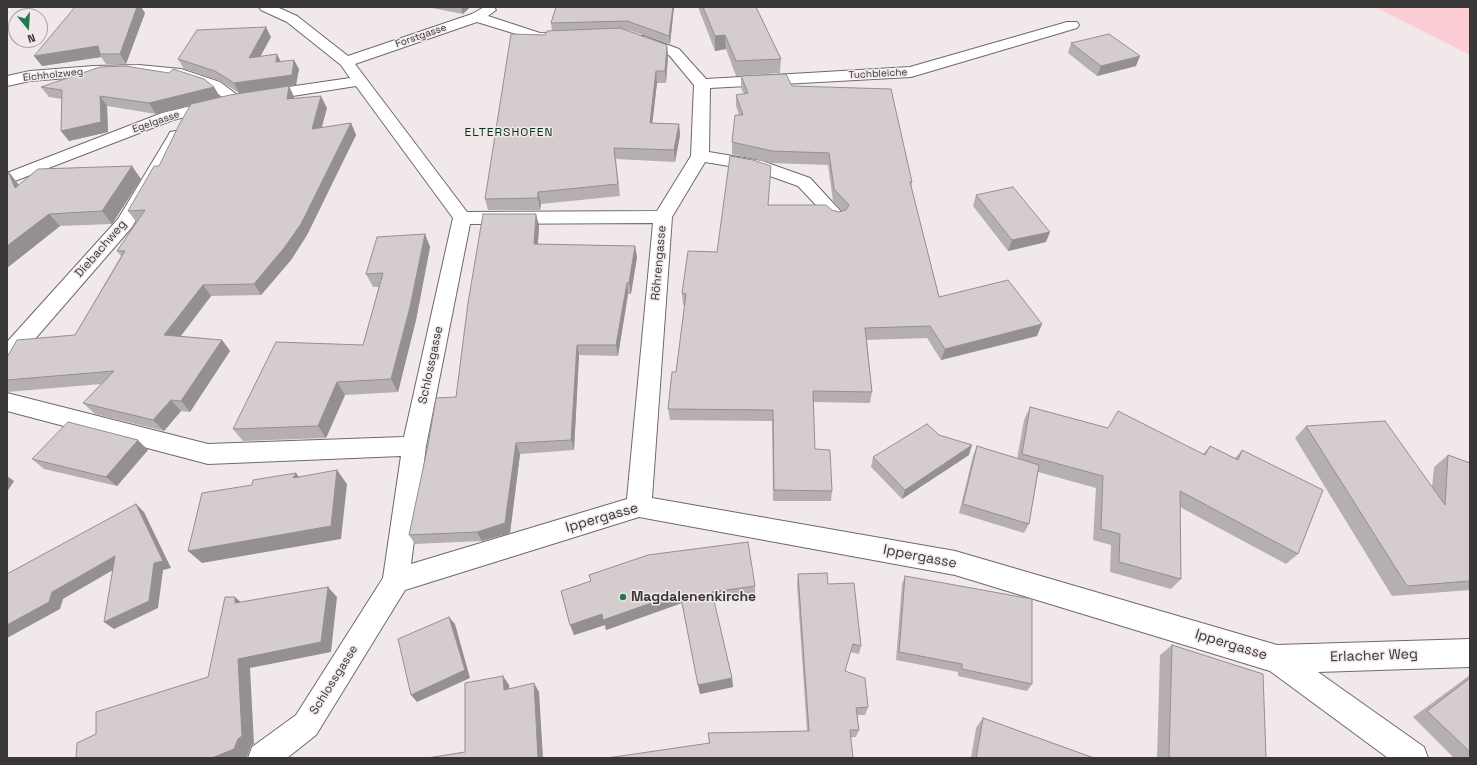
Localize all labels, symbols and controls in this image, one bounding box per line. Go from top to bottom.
north arrow [8,8,48,48]
street label: Forstgasse [394,22,448,50]
text: N [26,31,37,46]
street label: Eichholzweg [22,66,84,84]
street label: Tuchbleiche [848,66,908,82]
street label: Egelgasse [131,108,181,136]
district label: ELTERSHOFEN [464,126,554,140]
street label: Diebachweg [72,217,130,281]
street label: Röhrengasse [649,225,669,301]
street label: Schlossgasse [416,325,446,405]
street label: Ippergasse [564,500,640,536]
street label: Ippergasse [882,542,958,572]
place label: Magdalenenkirche [631,589,756,605]
marker: Magdalenenkirche [618,592,628,602]
street label: Ippergasse [1193,626,1269,664]
street label: Schlossgasse [307,643,361,717]
street label: Erlacher Weg [1330,646,1418,666]

